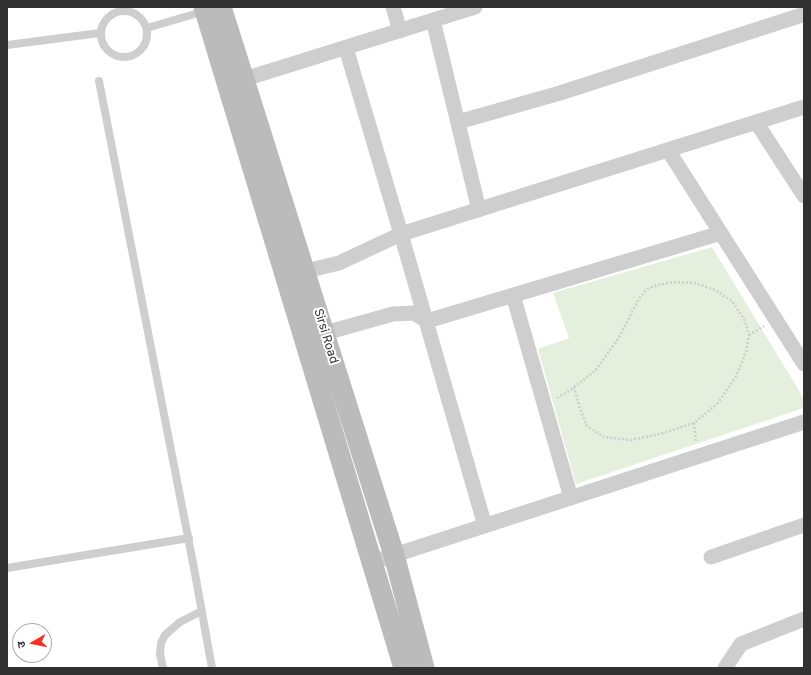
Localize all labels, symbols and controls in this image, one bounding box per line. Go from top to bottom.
street label: Sirsi Road [311,307,341,365]
north arrow [12,623,52,663]
text: उ [14,640,29,649]

